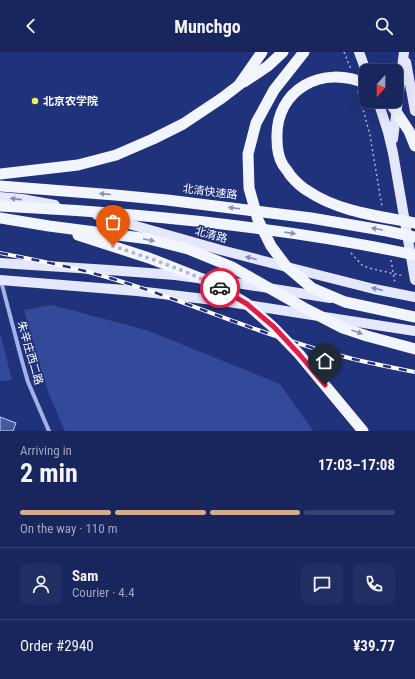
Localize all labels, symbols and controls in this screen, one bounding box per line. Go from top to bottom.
icon: back [20,15,42,37]
icon: search [373,15,395,37]
text: Munchgo [174,16,241,37]
north arrow [359,64,403,108]
map controls [359,64,403,108]
place label: 北京农学院 [43,95,98,108]
marker: 北京农学院 [30,96,40,106]
street label: 北清快速路 [182,182,238,202]
one-way arrow [99,191,111,198]
one-way arrow [10,195,22,202]
pin [96,205,130,246]
one-way arrow [228,205,240,212]
icon: bag [102,211,124,233]
street label: 北清路 [193,224,229,246]
one-way arrow [371,226,383,232]
one-way arrow [284,230,296,236]
one-way arrow [143,237,156,243]
one-way arrow [244,255,256,261]
courier [200,268,240,308]
icon: car [209,277,231,299]
one-way arrow [371,286,383,292]
street label: 朱辛庄西二路 [15,319,45,387]
one-way arrow [351,330,363,336]
pin [308,344,342,385]
icon: home [314,350,336,372]
text: Arriving in [20,443,72,458]
text: 17:03–17:08 [318,456,395,474]
text: 2 min [20,458,78,488]
text: On the way · 110 m [20,521,117,536]
button: person [20,563,62,605]
button: chat [301,563,343,605]
button: phone [353,563,395,605]
text: Sam [72,567,98,585]
text: Courier · 4.4 [72,585,135,600]
text: Order #2940 [20,637,94,655]
text: ¥39.77 [353,637,395,655]

